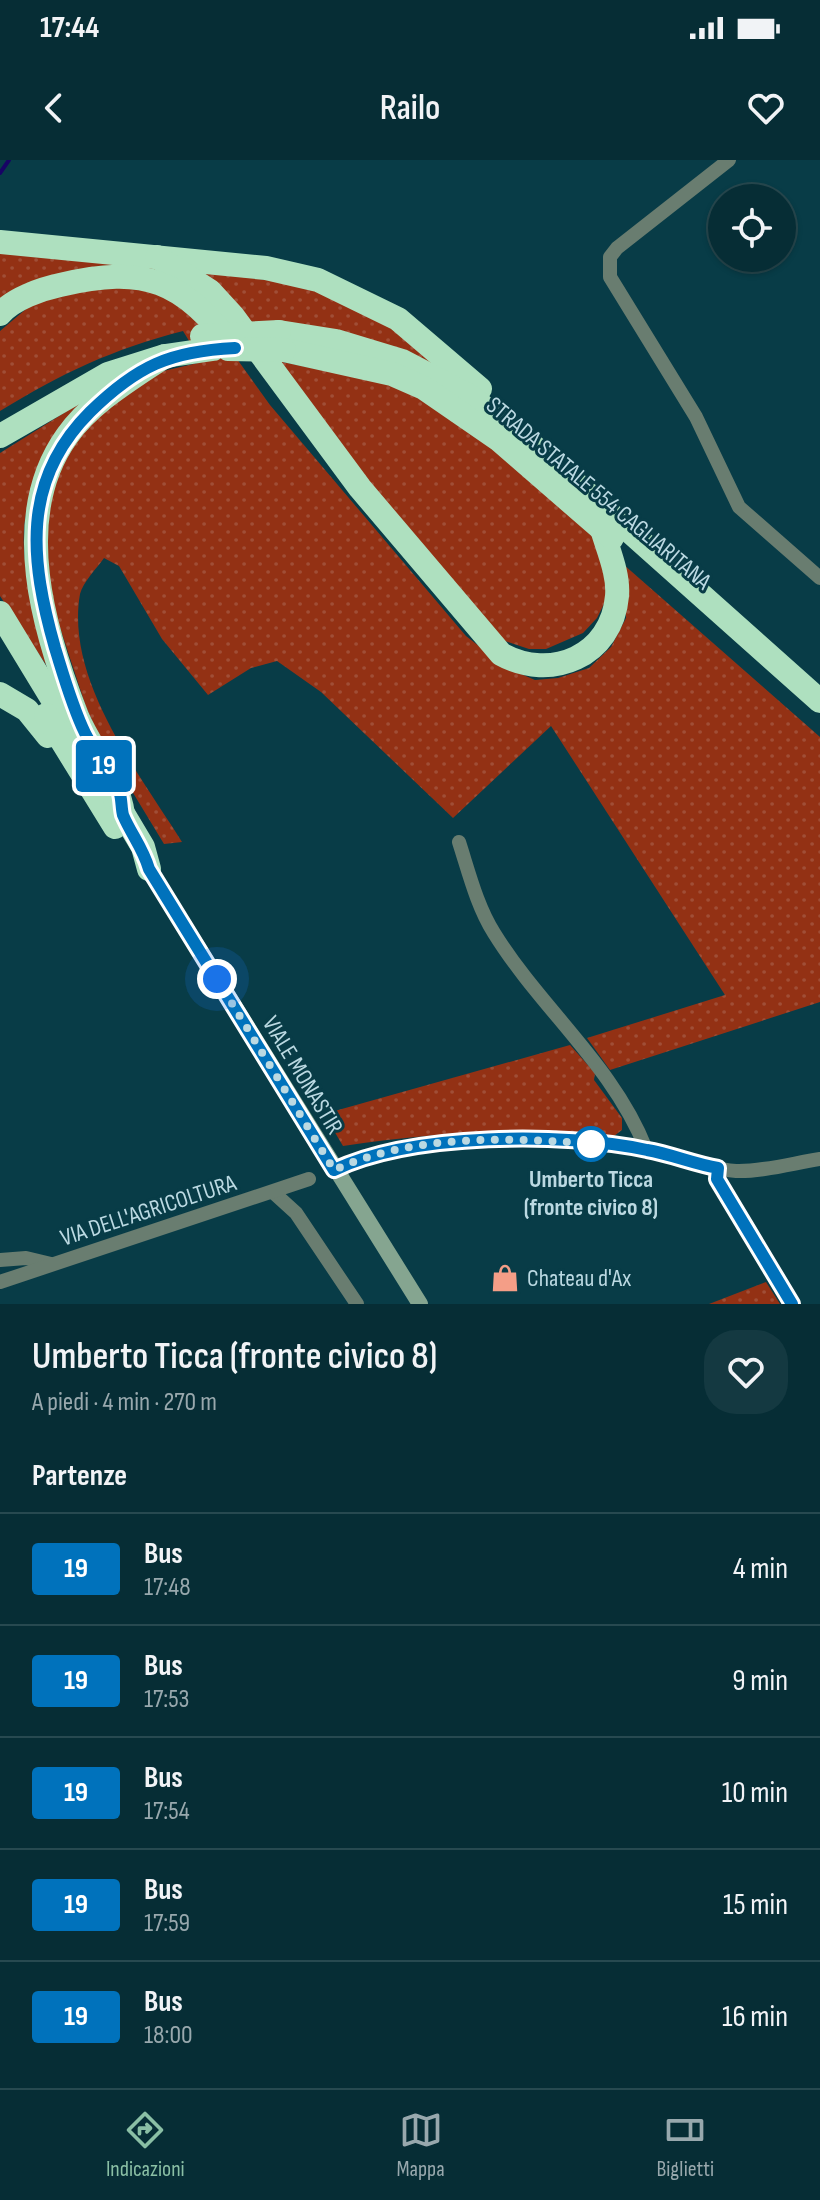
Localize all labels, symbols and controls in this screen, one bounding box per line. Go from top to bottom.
text: 17:44 [40,10,99,46]
icon: back [32,86,76,130]
icon: heart [744,86,788,130]
text: Railo [380,87,440,130]
map controls [708,184,796,272]
button: locate [708,184,796,272]
street label: STRADA STATALE 554 CAGLIARITANA [480,391,718,596]
line badge: 19 [68,740,140,792]
text: 19 [92,749,116,782]
your location [197,959,237,999]
street label: VIALE MONASTIR [256,1011,349,1140]
marker: Umberto Ticca (fronte civico 8) [574,1127,608,1161]
place label: Umberto Ticca (fronte civico 8) [524,1165,658,1222]
street label: VIA DELL'AGRICOLTURA [57,1168,240,1253]
shop icon: Chateau d'Ax [490,1263,520,1293]
place label: Chateau d'Ax [527,1264,631,1293]
button: heart [704,1330,788,1414]
text: Umberto Ticca (fronte civico 8) [32,1334,437,1379]
text: A piedi · 4 min · 270 m [32,1387,217,1418]
text: Partenze [32,1458,127,1494]
text: Bus [144,1536,183,1572]
text: 4 min [733,1551,788,1587]
text: 19 [64,1552,88,1585]
text: 17:48 [144,1572,191,1603]
text: Bus [144,1648,183,1684]
text: 9 min [732,1663,788,1699]
text: 19 [64,1664,88,1697]
text: 17:53 [144,1684,190,1715]
text: Bus [144,1760,183,1796]
text: 10 min [722,1775,788,1811]
text: 19 [64,1776,88,1809]
text: 17:54 [144,1796,190,1827]
text: Bus [144,1872,183,1908]
text: 15 min [723,1887,788,1923]
text: 19 [64,1888,88,1921]
text: 17:59 [144,1908,190,1939]
text: Bus [144,1984,183,2020]
text: 16 min [722,1999,788,2035]
text: 19 [64,2000,88,2033]
text: 18:00 [144,2020,193,2051]
tab: Indicazioni [106,2108,185,2183]
tab: Mappa [396,2108,445,2183]
tab: Biglietti [656,2108,714,2183]

